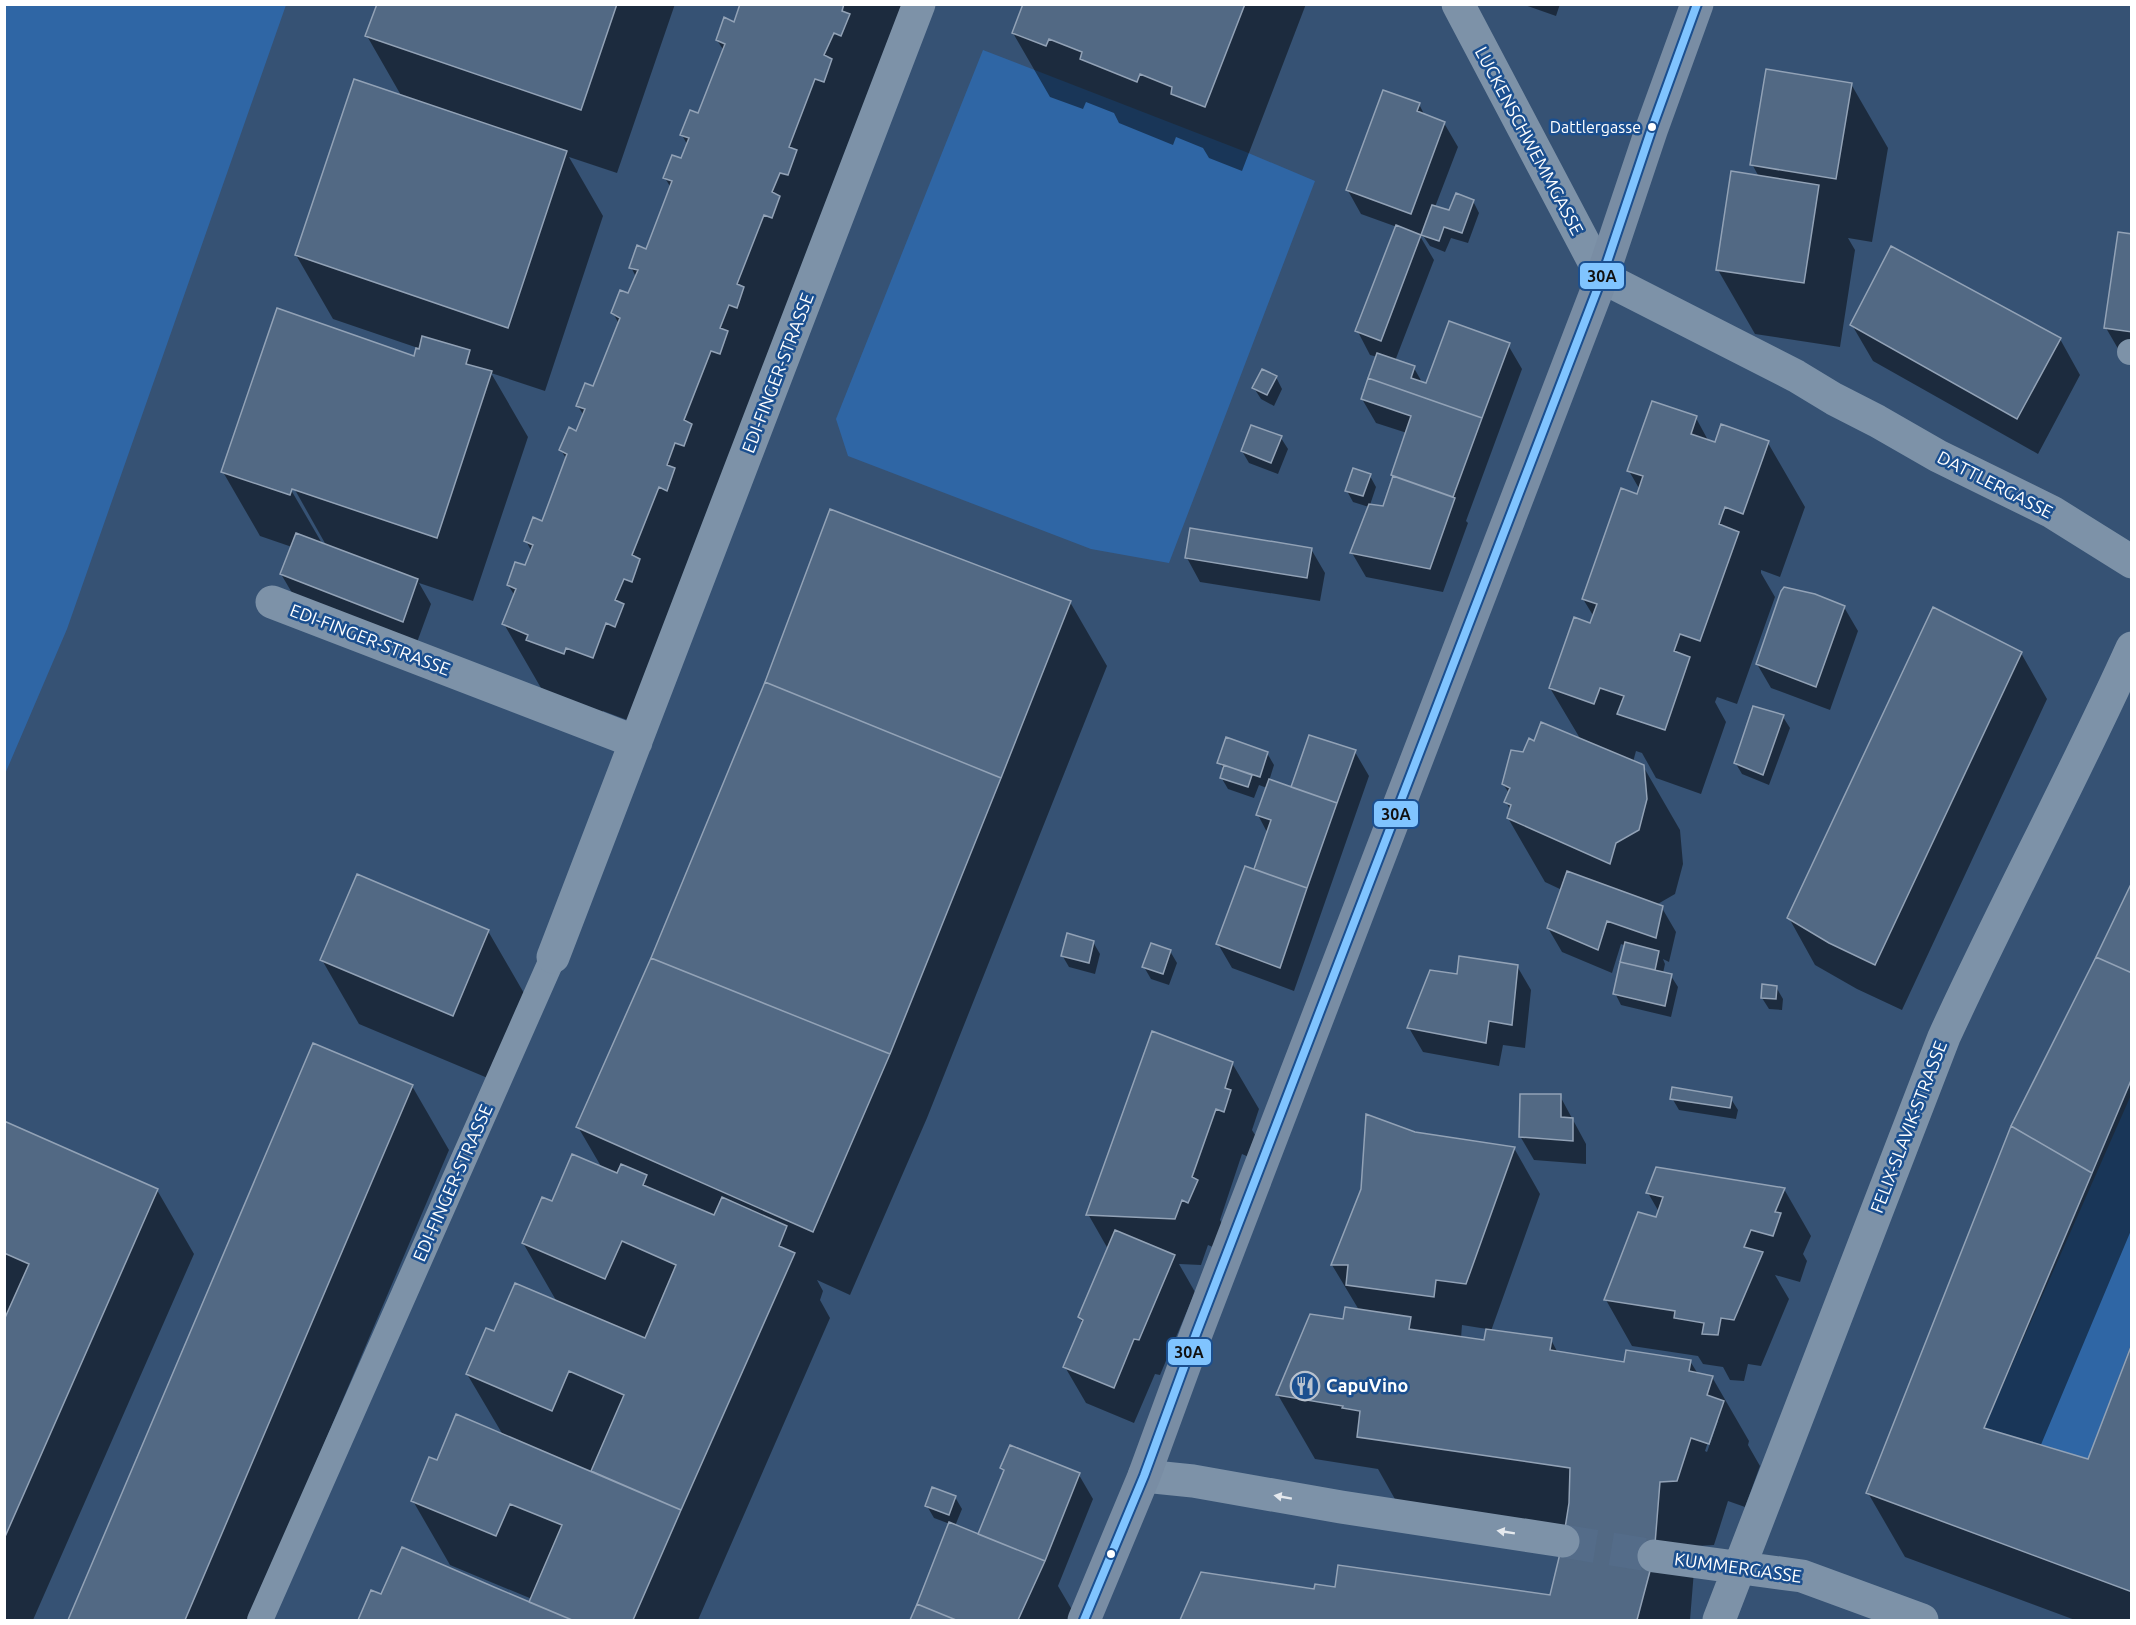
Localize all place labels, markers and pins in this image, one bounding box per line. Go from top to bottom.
place label: Dattlergasse [1550,118,1641,136]
marker: Dattlergasse [1646,121,1658,133]
restaurant icon: CapuVino [1289,1370,1321,1402]
place label: CapuVino [1326,1375,1408,1395]
unlabelled marker [1105,1548,1117,1560]

